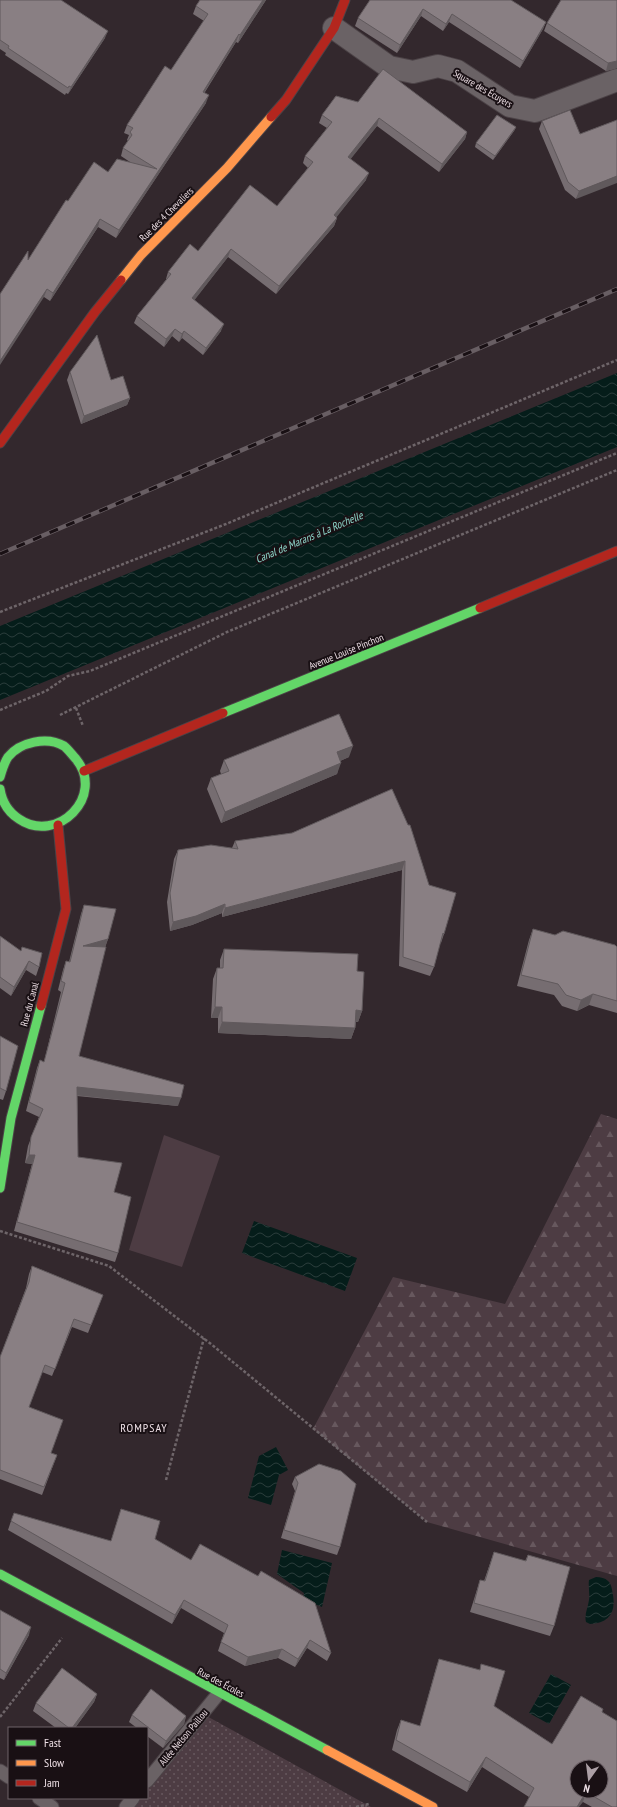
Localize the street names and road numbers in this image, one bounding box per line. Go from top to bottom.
street label: Square des Écuyers [451,66,515,111]
street label: Rue des 4 Chevaliers [136,184,197,244]
street label: Avenue Louise Pinchon [307,631,385,672]
street label: Rue du Canal [17,980,42,1028]
street label: Rue des Écoles [195,1665,247,1700]
street label: Allée Nelson Paillou [156,1707,211,1768]

